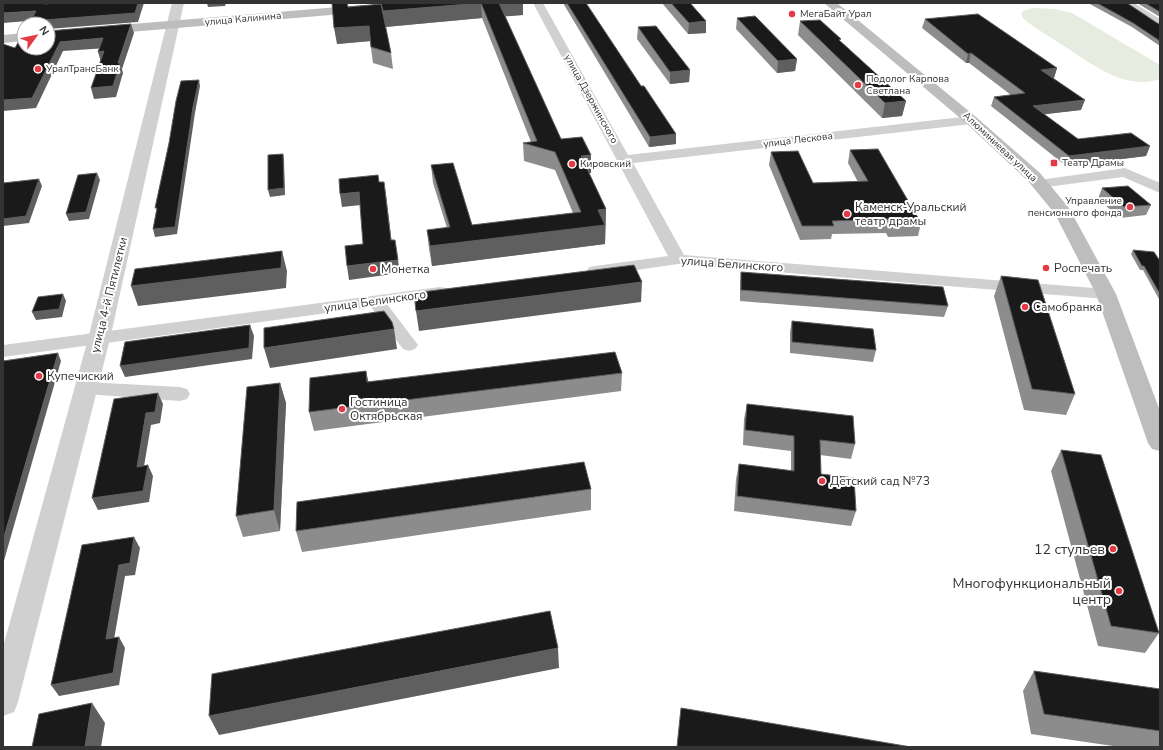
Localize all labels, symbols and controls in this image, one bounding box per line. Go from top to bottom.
place label: МегаБайт Урал [800,7,872,21]
street label: улица Калинина [204,9,282,29]
marker: МегаБайт Урал [787,9,797,19]
north arrow [16,16,56,56]
text: N [35,23,52,38]
street label: улица Дзержинского [561,52,621,146]
place label: УралТрансБанк [45,62,119,76]
marker: УралТрансБанк [33,64,43,74]
place label: Подолог Карпова Светлана [866,72,949,98]
marker: Подолог Карпова Светлана [853,80,863,90]
street label: Алюминиевая улица [960,109,1040,185]
street label: улица Лескова [763,129,833,151]
place label: Театр Драмы [1062,156,1124,170]
place label: Кировский [580,157,631,171]
marker: Театр Драмы [1049,158,1059,168]
marker: Кировский [567,159,577,169]
place label: Управление пенсионного фонда [1028,194,1122,220]
place label: Каменск-Уральский театр драмы [855,199,967,229]
marker: Управление пенсионного фонда [1125,202,1135,212]
marker: Каменск-Уральский театр драмы [842,209,852,219]
street label: улица 4-й Пятилетки [87,235,131,355]
street label: улица Белинского [680,252,784,276]
place label: Роспечать [1054,260,1112,276]
place label: Монетка [381,261,430,277]
marker: Роспечать [1041,263,1051,273]
marker: Монетка [368,264,378,274]
street label: улица Белинского [323,286,427,316]
place label: Самобранка [1033,299,1102,315]
marker: Самобранка [1020,302,1030,312]
place label: Купечиский [47,368,114,384]
marker: Купечиский [34,371,44,381]
place label: Гостиница Октябрьская [350,394,423,424]
marker: Гостиница Октябрьская [337,404,347,414]
place label: Детский сад №73 [830,473,930,489]
marker: Детский сад №73 [817,476,827,486]
place label: 12 стульев [1034,540,1105,559]
marker: 12 стульев [1108,544,1118,554]
place label: Многофункциональный центр [952,574,1111,609]
marker: Многофункциональный центр [1114,586,1124,596]

